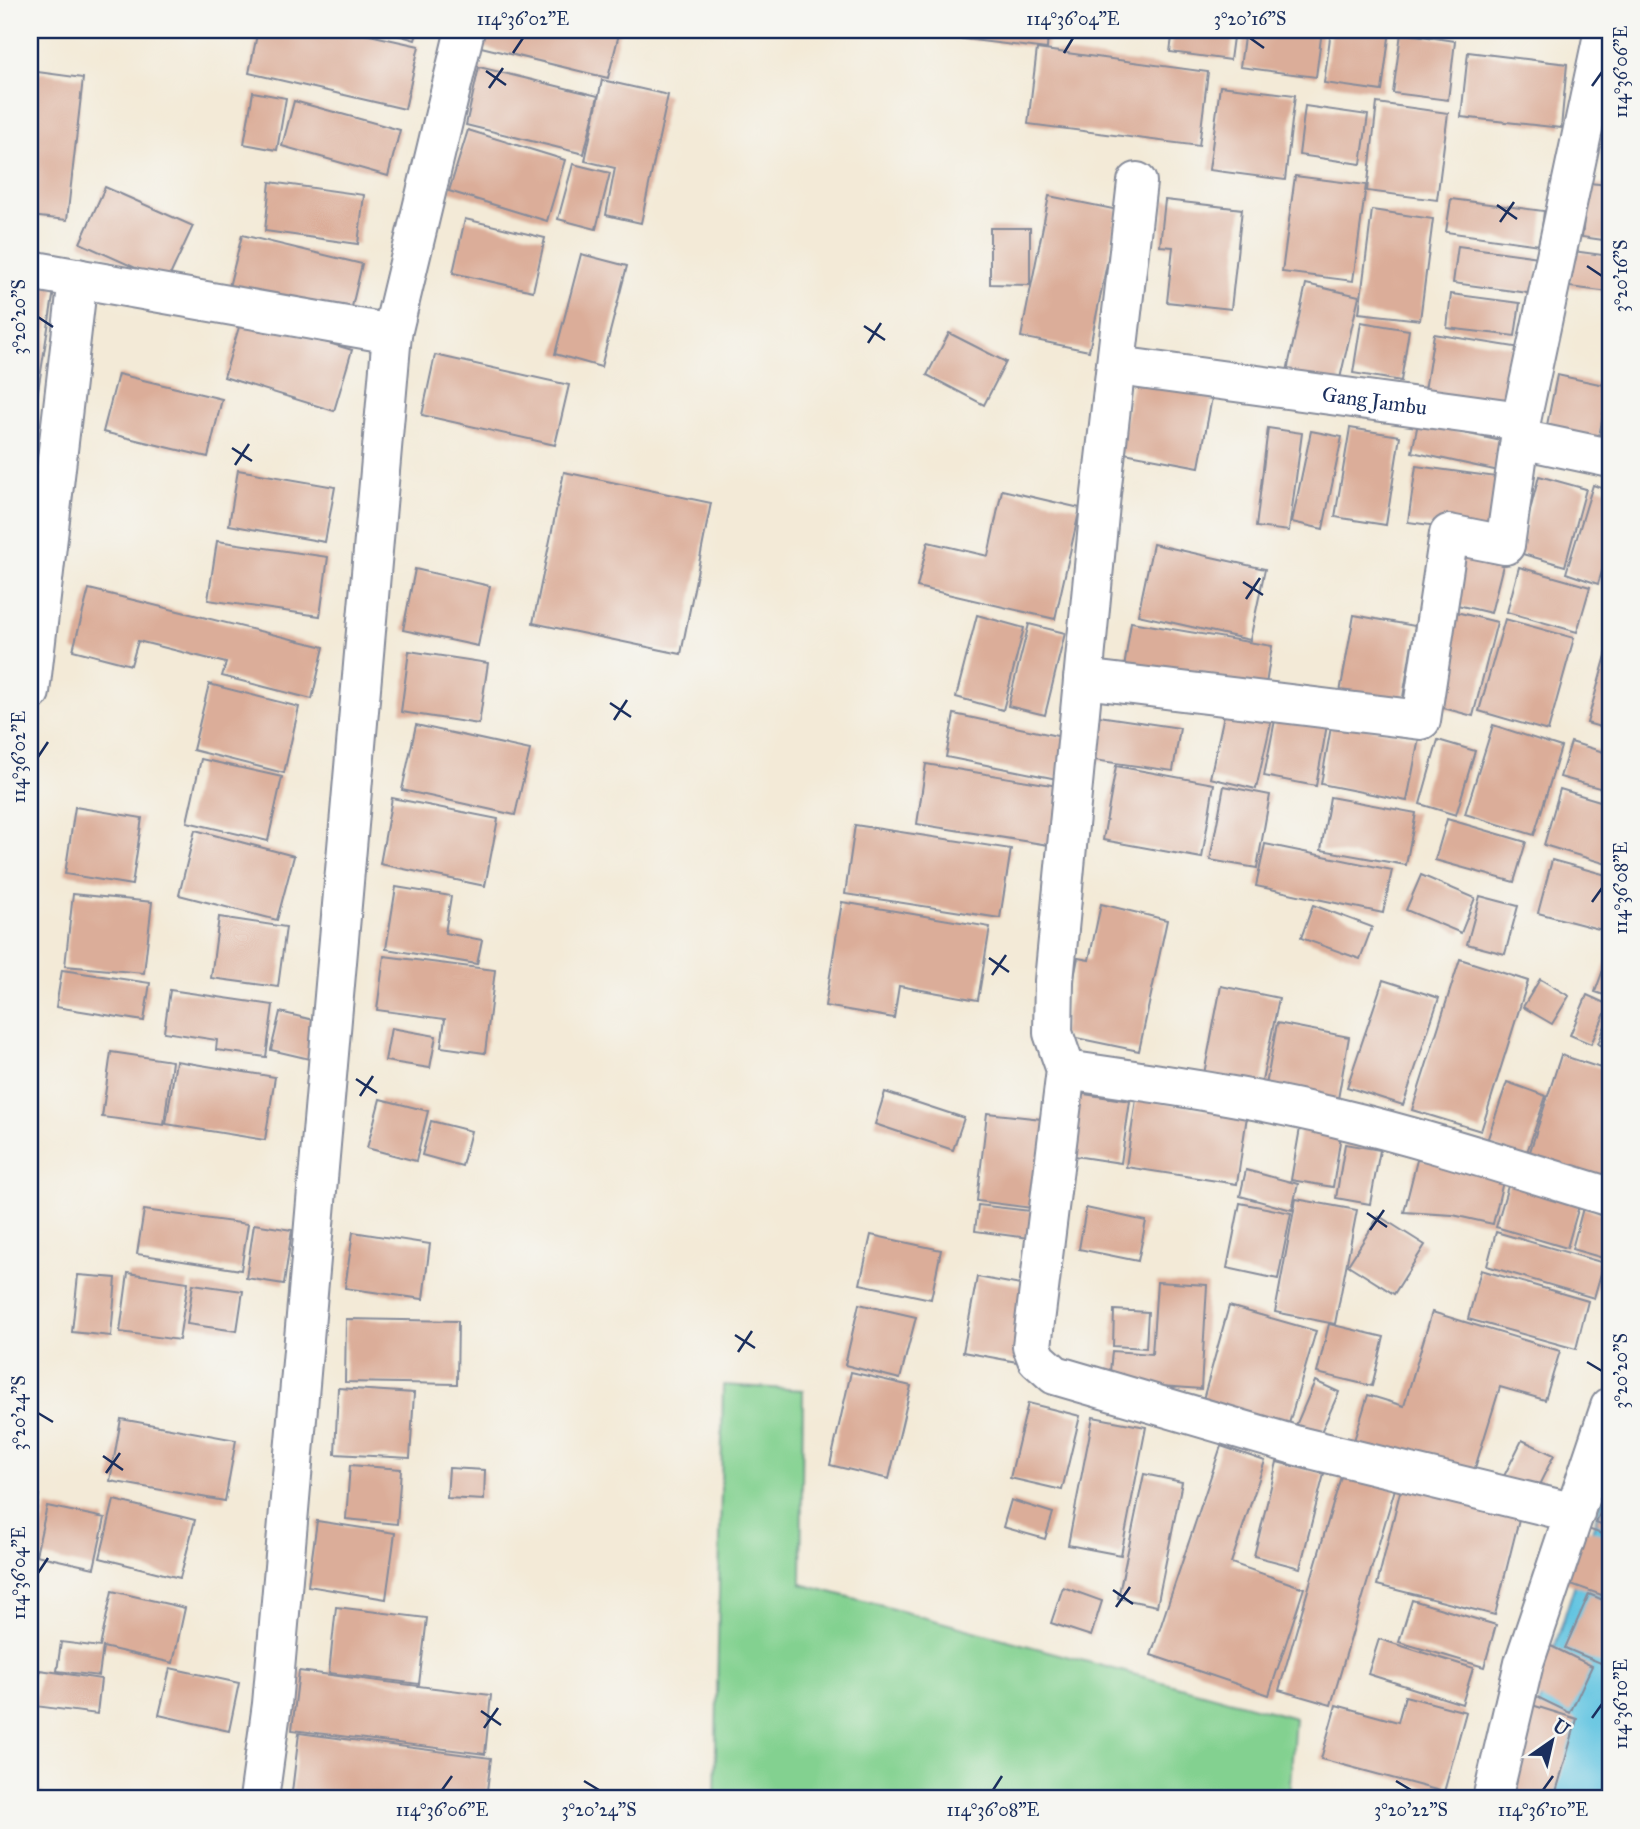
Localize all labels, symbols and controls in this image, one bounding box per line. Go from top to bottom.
text: 114°36'02"E [477,8,569,30]
text: 114°36'04"E [1026,8,1120,30]
text: 3°20'16"S [1214,8,1286,30]
text: 114°36'06"E [1610,26,1632,118]
text: 3°20'16"S [1610,240,1632,312]
text: 3°20'20"S [8,279,30,355]
street label: Gang Jambu [1321,381,1429,421]
text: 114°36'02"E [8,711,30,803]
text: 114°36'08"E [1610,841,1632,935]
text: 3°20'20"S [1610,1333,1632,1409]
text: 3°20'24"S [8,1375,30,1451]
text: 114°36'04"E [8,1526,30,1620]
text: 114°36'10"E [1610,1659,1632,1749]
north arrow [1518,1706,1588,1776]
text: U [1549,1714,1575,1742]
text: 114°36'06"E [396,1799,488,1821]
text: 3°20'24"S [561,1799,637,1821]
text: 114°36'08"E [947,1799,1040,1821]
text: 3°20'22"S [1374,1799,1448,1821]
text: 114°36'10"E [1498,1799,1588,1821]

